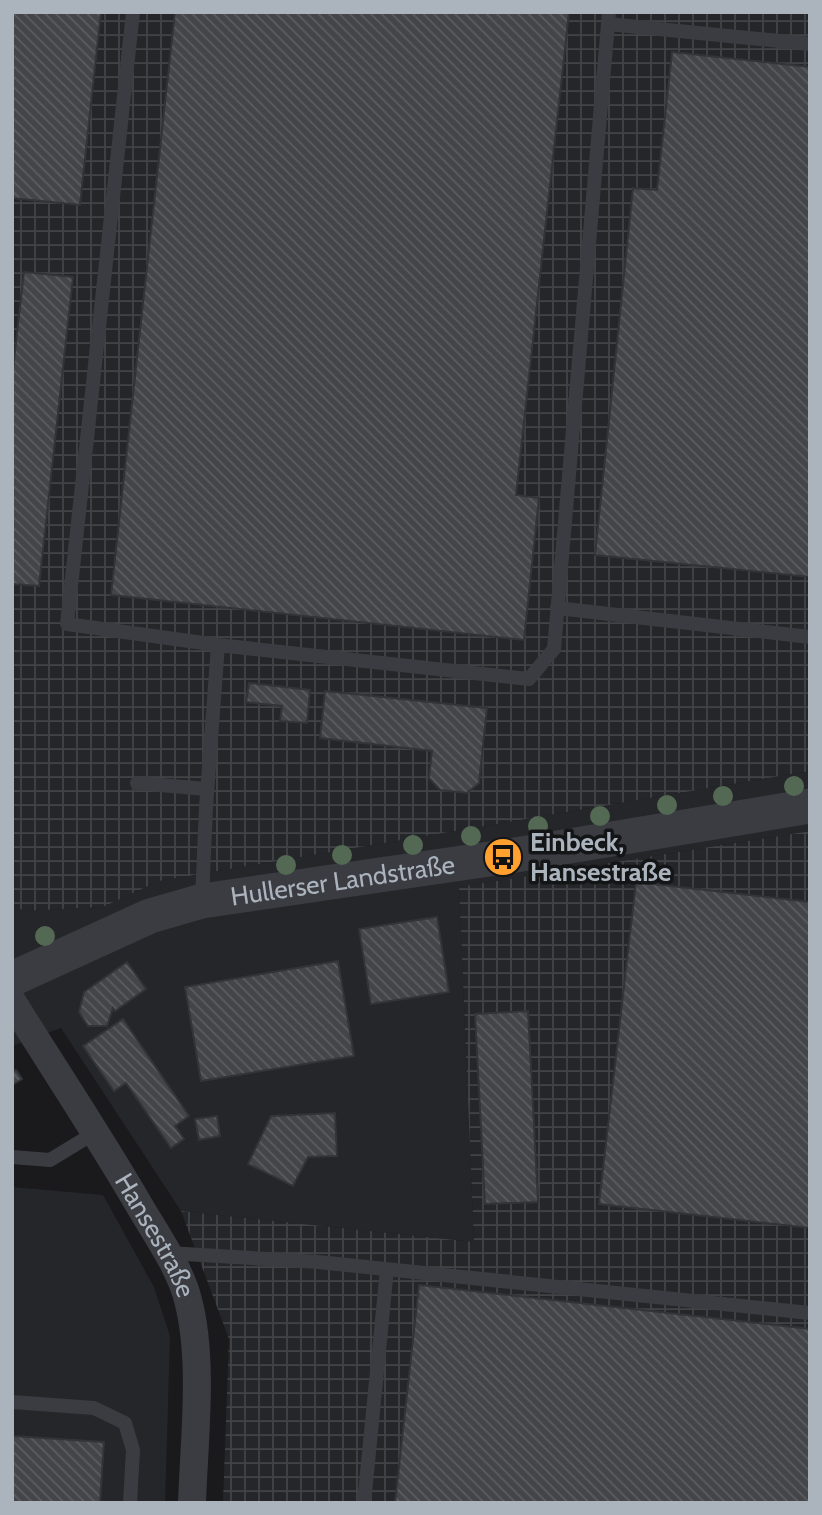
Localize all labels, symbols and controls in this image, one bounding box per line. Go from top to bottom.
place label: Einbeck, Hansestraße [530,826,671,888]
bus stop icon: Einbeck, Hansestraße [482,836,524,878]
street label: Hullerser Landstraße [228,848,457,913]
street label: Hansestraße [108,1168,202,1301]

